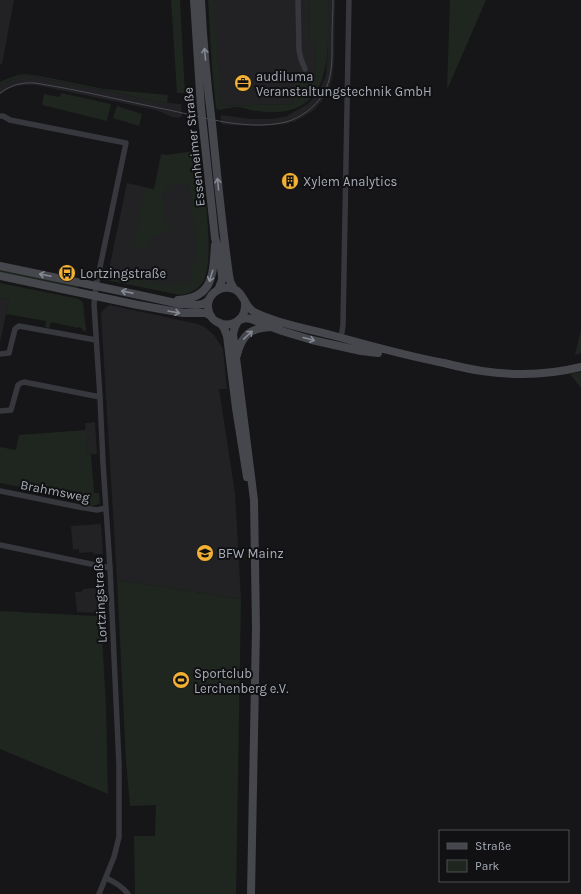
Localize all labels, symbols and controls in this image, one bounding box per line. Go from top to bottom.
one-way arrow [201,48,209,61]
place label: audiluma Veranstaltungstechnik GmbH [256,69,432,99]
office icon: audiluma Veranstaltungstechnik GmbH [233,73,253,93]
street label: Essenheimer Straße [180,86,208,207]
building icon: Xylem Analytics [280,171,300,191]
place label: Xylem Analytics [303,174,398,189]
one-way arrow [214,178,221,191]
bus stop icon: Lortzingstraße [57,263,77,283]
place label: Lortzingstraße [80,266,167,281]
one-way arrow [207,270,214,283]
one-way arrow [38,271,51,279]
one-way arrow [121,288,134,296]
one-way arrow [167,308,180,316]
one-way arrow [243,331,253,340]
one-way arrow [302,336,315,343]
street label: Brahmsweg [19,477,92,505]
school or university icon: BFW Mainz [195,543,215,563]
place label: BFW Mainz [218,546,284,561]
street label: Lortzingstraße [90,556,110,643]
place label: Sportclub Lerchenberg e.V. [194,666,288,696]
sports icon: Sportclub Lerchenberg e.V. [171,670,191,690]
legend [439,830,569,882]
text: Straße [475,839,511,853]
text: Park [475,859,500,873]

